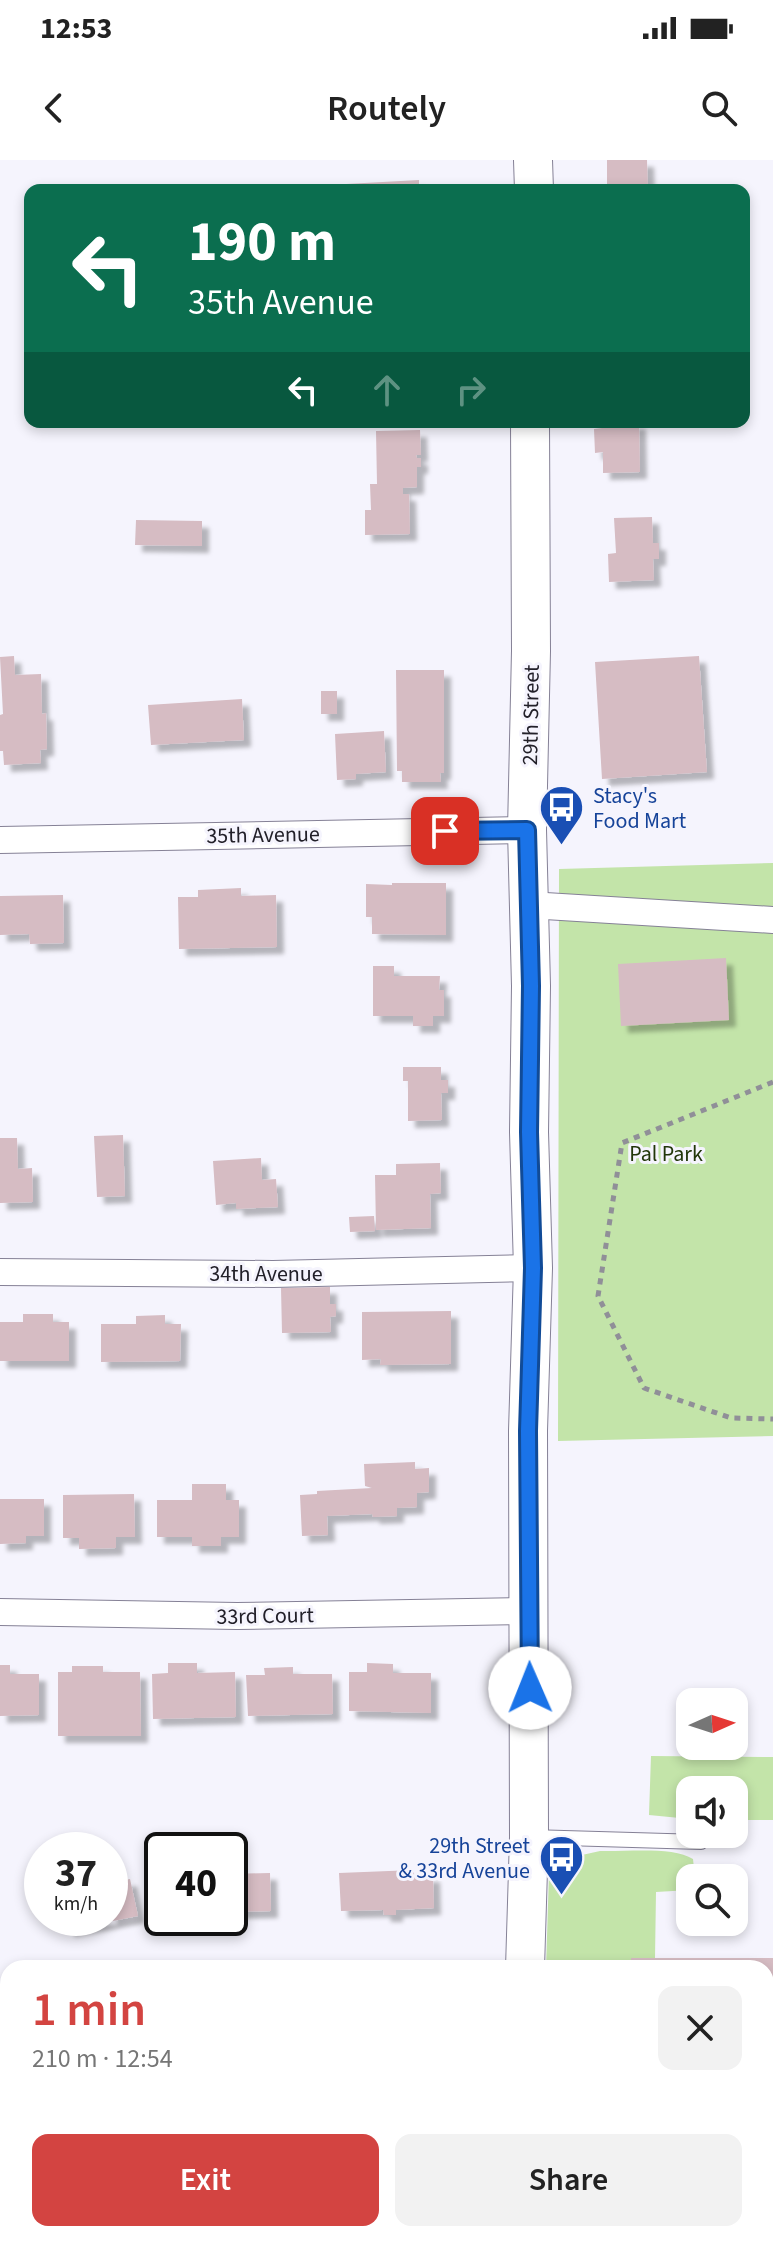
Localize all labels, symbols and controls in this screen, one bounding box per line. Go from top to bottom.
text: 12:53 [40,7,112,50]
text: Routely [327,83,446,134]
icon: back [32,86,76,130]
icon: search [697,86,741,130]
text: 190 m [188,203,336,282]
icon: left [56,216,160,320]
text: 35th Avenue [188,277,374,328]
icon: left [281,368,325,412]
icon: ahead [365,368,409,412]
icon: right [449,368,493,412]
street label: 29th Street [514,664,548,766]
place label: Stacy's Food Mart [593,780,687,837]
bus stop icon: Stacy's Food Mart [538,784,586,847]
pin [411,797,479,865]
icon: arrive [423,809,467,853]
street label: 35th Avenue [206,818,320,852]
park label: Pal Park [629,1138,703,1170]
street label: 34th Avenue [209,1258,323,1290]
street label: 33rd Court [216,1599,315,1633]
position arrow [488,1646,572,1730]
north arrow [676,1688,748,1760]
map controls [676,1688,748,1936]
button: sound [676,1776,748,1848]
place label: 29th Street & 33rd Avenue [399,1830,531,1887]
speed limit sign: 40 [144,1832,248,1936]
bus stop icon: 29th Street & 33rd Avenue [537,1834,585,1897]
text: 37 [55,1845,97,1902]
button: search [676,1864,748,1936]
text: km/h [54,1890,98,1918]
text: 1 min [32,1976,146,2044]
button: close [658,1986,742,2070]
text: 210 m · 12:54 [32,2040,173,2077]
button: Exit [32,2134,379,2226]
button: Share [395,2134,742,2226]

